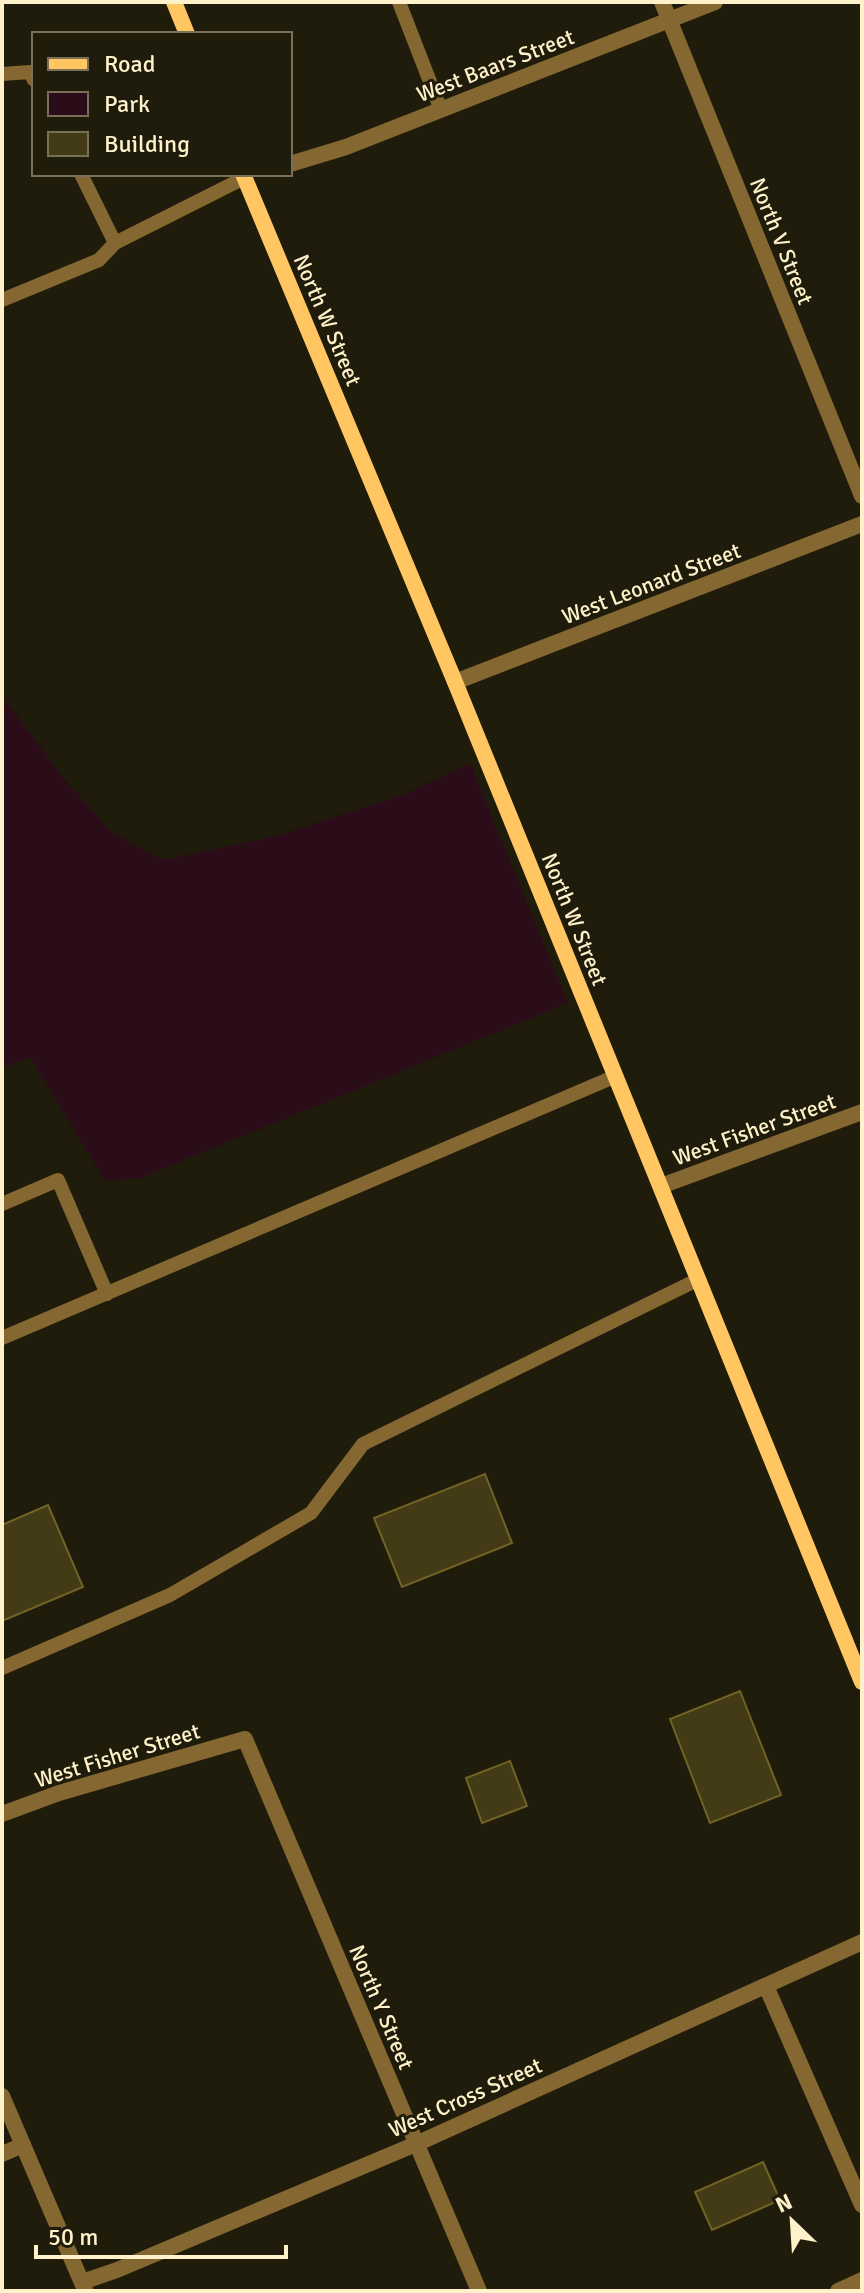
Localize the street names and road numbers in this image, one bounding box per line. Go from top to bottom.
street label: West Baars Street [413,23,578,108]
street label: North V Street [744,174,819,309]
street label: North W Street [288,250,367,390]
street label: West Leonard Street [558,537,745,630]
street label: North W Street [536,849,613,990]
street label: West Fisher Street [669,1087,840,1171]
street label: West Fisher Street [31,1717,203,1793]
street label: North Y Street [343,1941,420,2074]
street label: West Cross Street [384,2051,546,2143]

